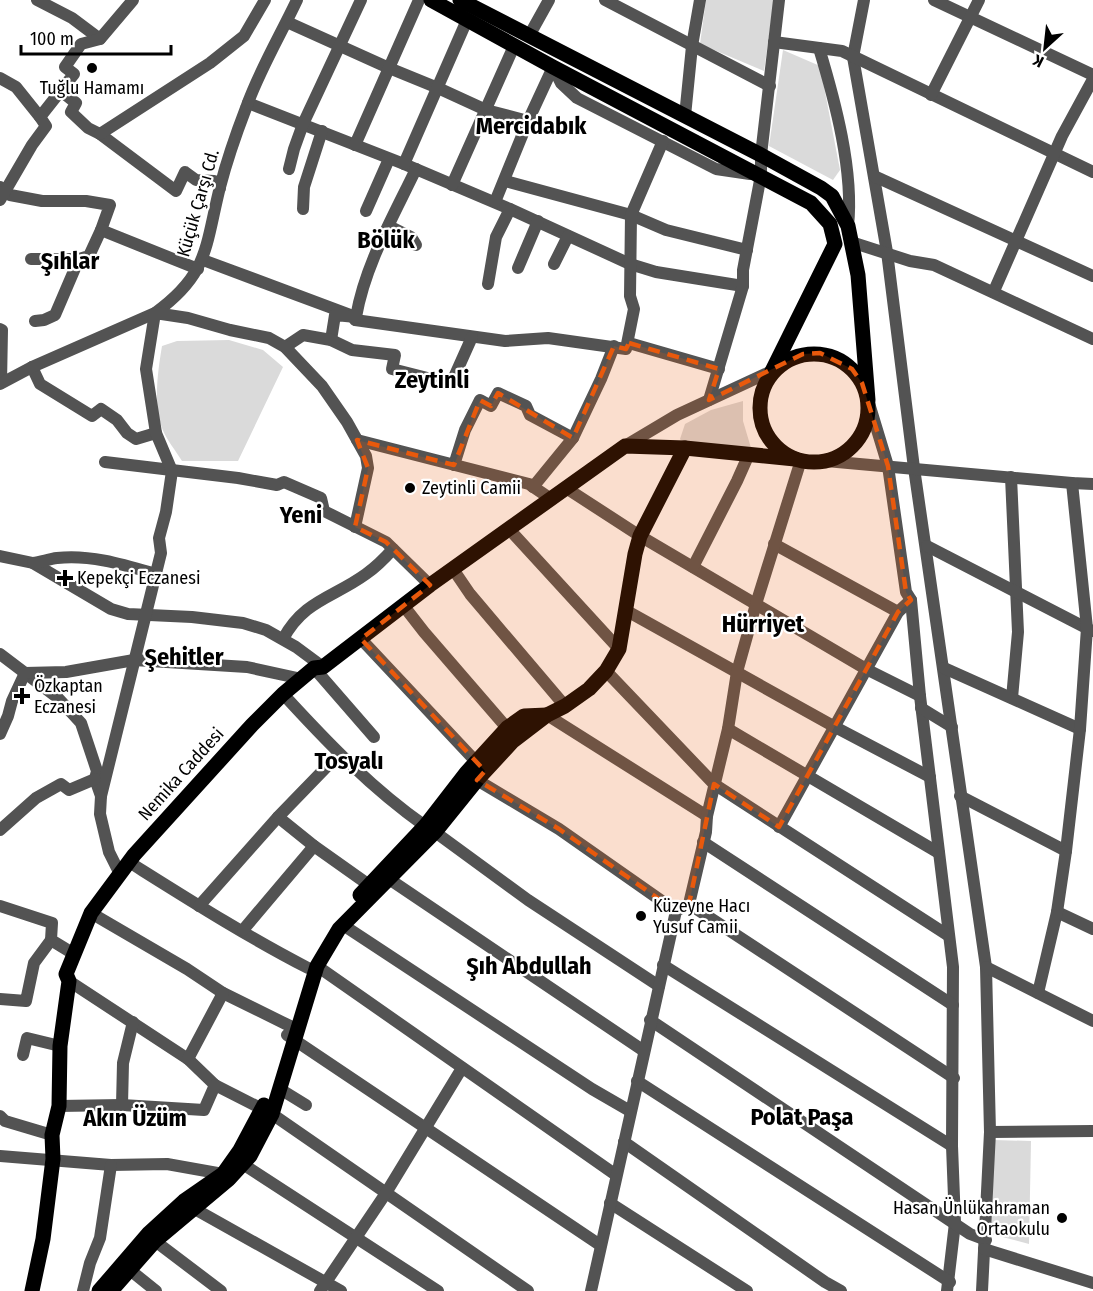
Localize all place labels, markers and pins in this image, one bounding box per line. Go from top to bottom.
marker: Tuğlu Hamamı [85,61,99,75]
place label: Tuğlu Hamamı [40,77,144,99]
place label: Zeytinli Camii [422,477,521,499]
marker: Zeytinli Camii [403,481,417,495]
place label: Kepekçi Eczanesi [77,567,200,589]
marker: Kepekçi Eczanesi [58,571,72,585]
place label: Özkaptan Eczanesi [34,675,103,718]
marker: Özkaptan Eczanesi [15,689,29,703]
place label: Küzeyne Hacı Yusuf Camii [653,895,750,938]
marker: Küzeyne Hacı Yusuf Camii [634,909,648,923]
place label: Hasan Ünlükahraman Ortaokulu [893,1197,1050,1240]
marker: Hasan Ünlükahraman Ortaokulu [1055,1211,1069,1225]

